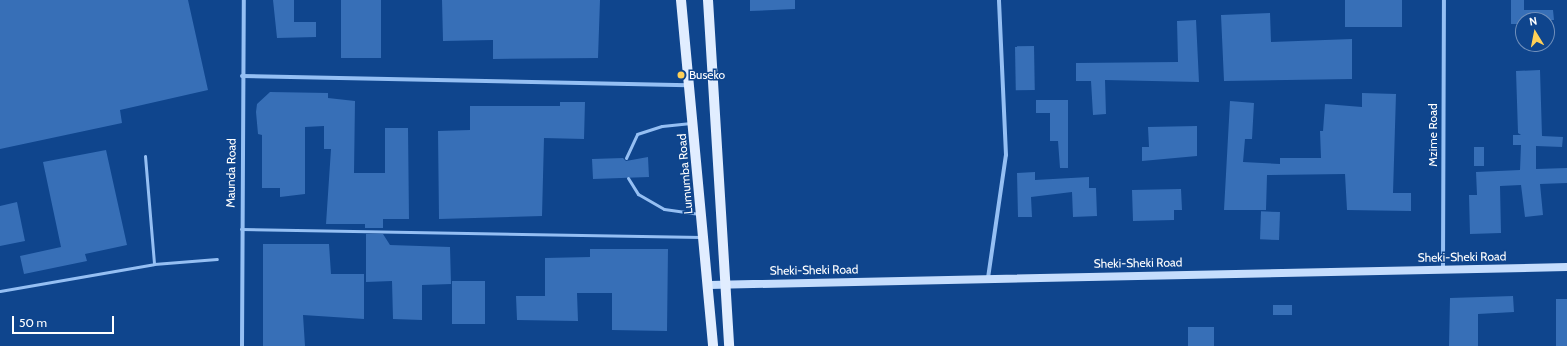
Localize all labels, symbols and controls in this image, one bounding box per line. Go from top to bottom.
north arrow [1515,12,1555,52]
text: N [1528,14,1538,29]
place label: Buseko [689,68,725,82]
marker: Buseko [676,70,686,80]
street label: Mzime Road [1426,103,1440,167]
street label: Lumumba Road [674,133,696,215]
street label: Maunda Road [223,138,239,208]
street label: Sheki-Sheki Road [1418,249,1506,265]
street label: Sheki-Sheki Road [1094,255,1182,271]
street label: Sheki-Sheki Road [770,262,858,278]
scale bar [14,308,116,334]
text: 50 m [19,315,47,330]

